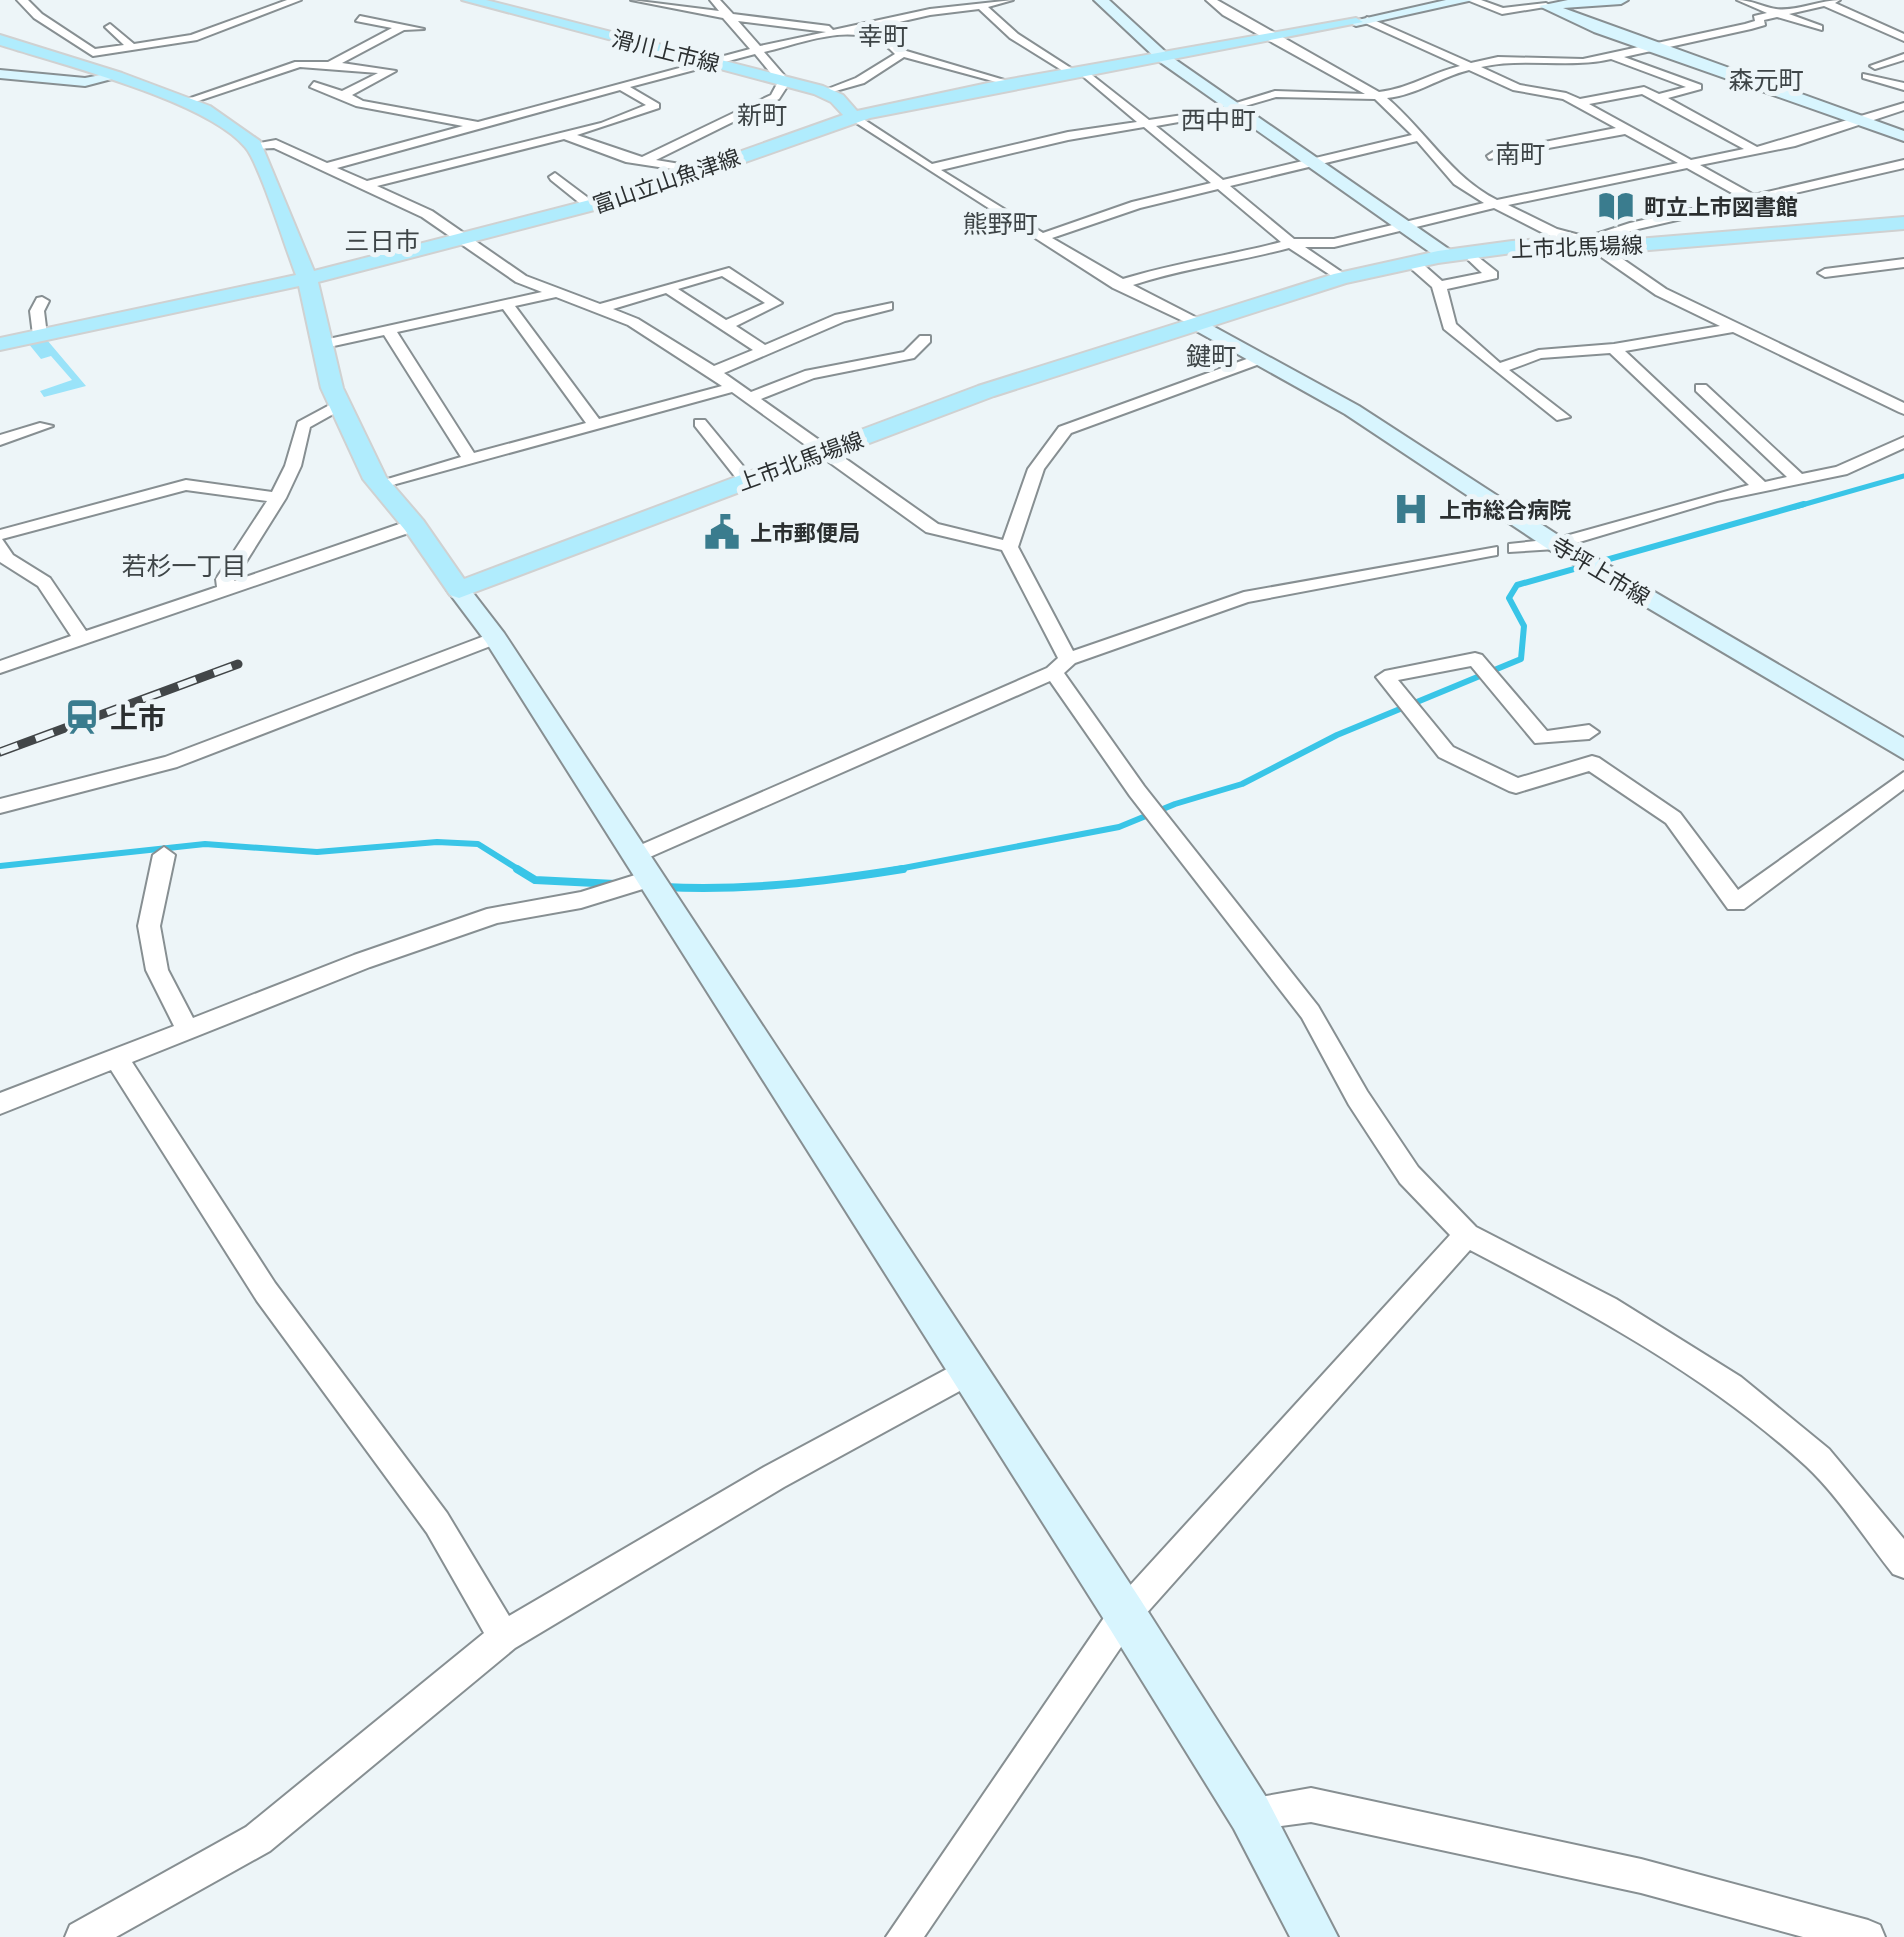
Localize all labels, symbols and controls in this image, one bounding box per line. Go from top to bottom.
district label: 幸町 [858,18,908,52]
street label: 滑川上市線 [609,22,723,78]
district label: 森元町 [1728,62,1804,96]
district label: 新町 [737,97,787,131]
district label: 西中町 [1180,102,1256,136]
district label: 南町 [1495,136,1545,170]
street label: 富山立山魚津線 [588,141,744,219]
library icon: 町立上市図書館 [1597,187,1635,225]
place label: 町立上市図書館 [1644,191,1798,221]
district label: 熊野町 [962,206,1038,240]
district label: 三日市 [344,223,420,257]
street label: 上市北馬場線 [1511,229,1643,263]
district label: 鍵町 [1186,338,1236,372]
street label: 上市北馬場線 [733,423,867,497]
hospital icon: 上市総合病院 [1392,490,1430,528]
place label: 上市総合病院 [1439,494,1571,524]
public building icon: 上市郵便局 [703,513,741,551]
place label: 上市郵便局 [750,517,860,547]
street label: 寺坪上市線 [1546,529,1656,611]
district label: 若杉一丁目 [121,548,247,582]
station icon: 上市 [63,698,101,736]
place label: 上市 [110,698,166,736]

